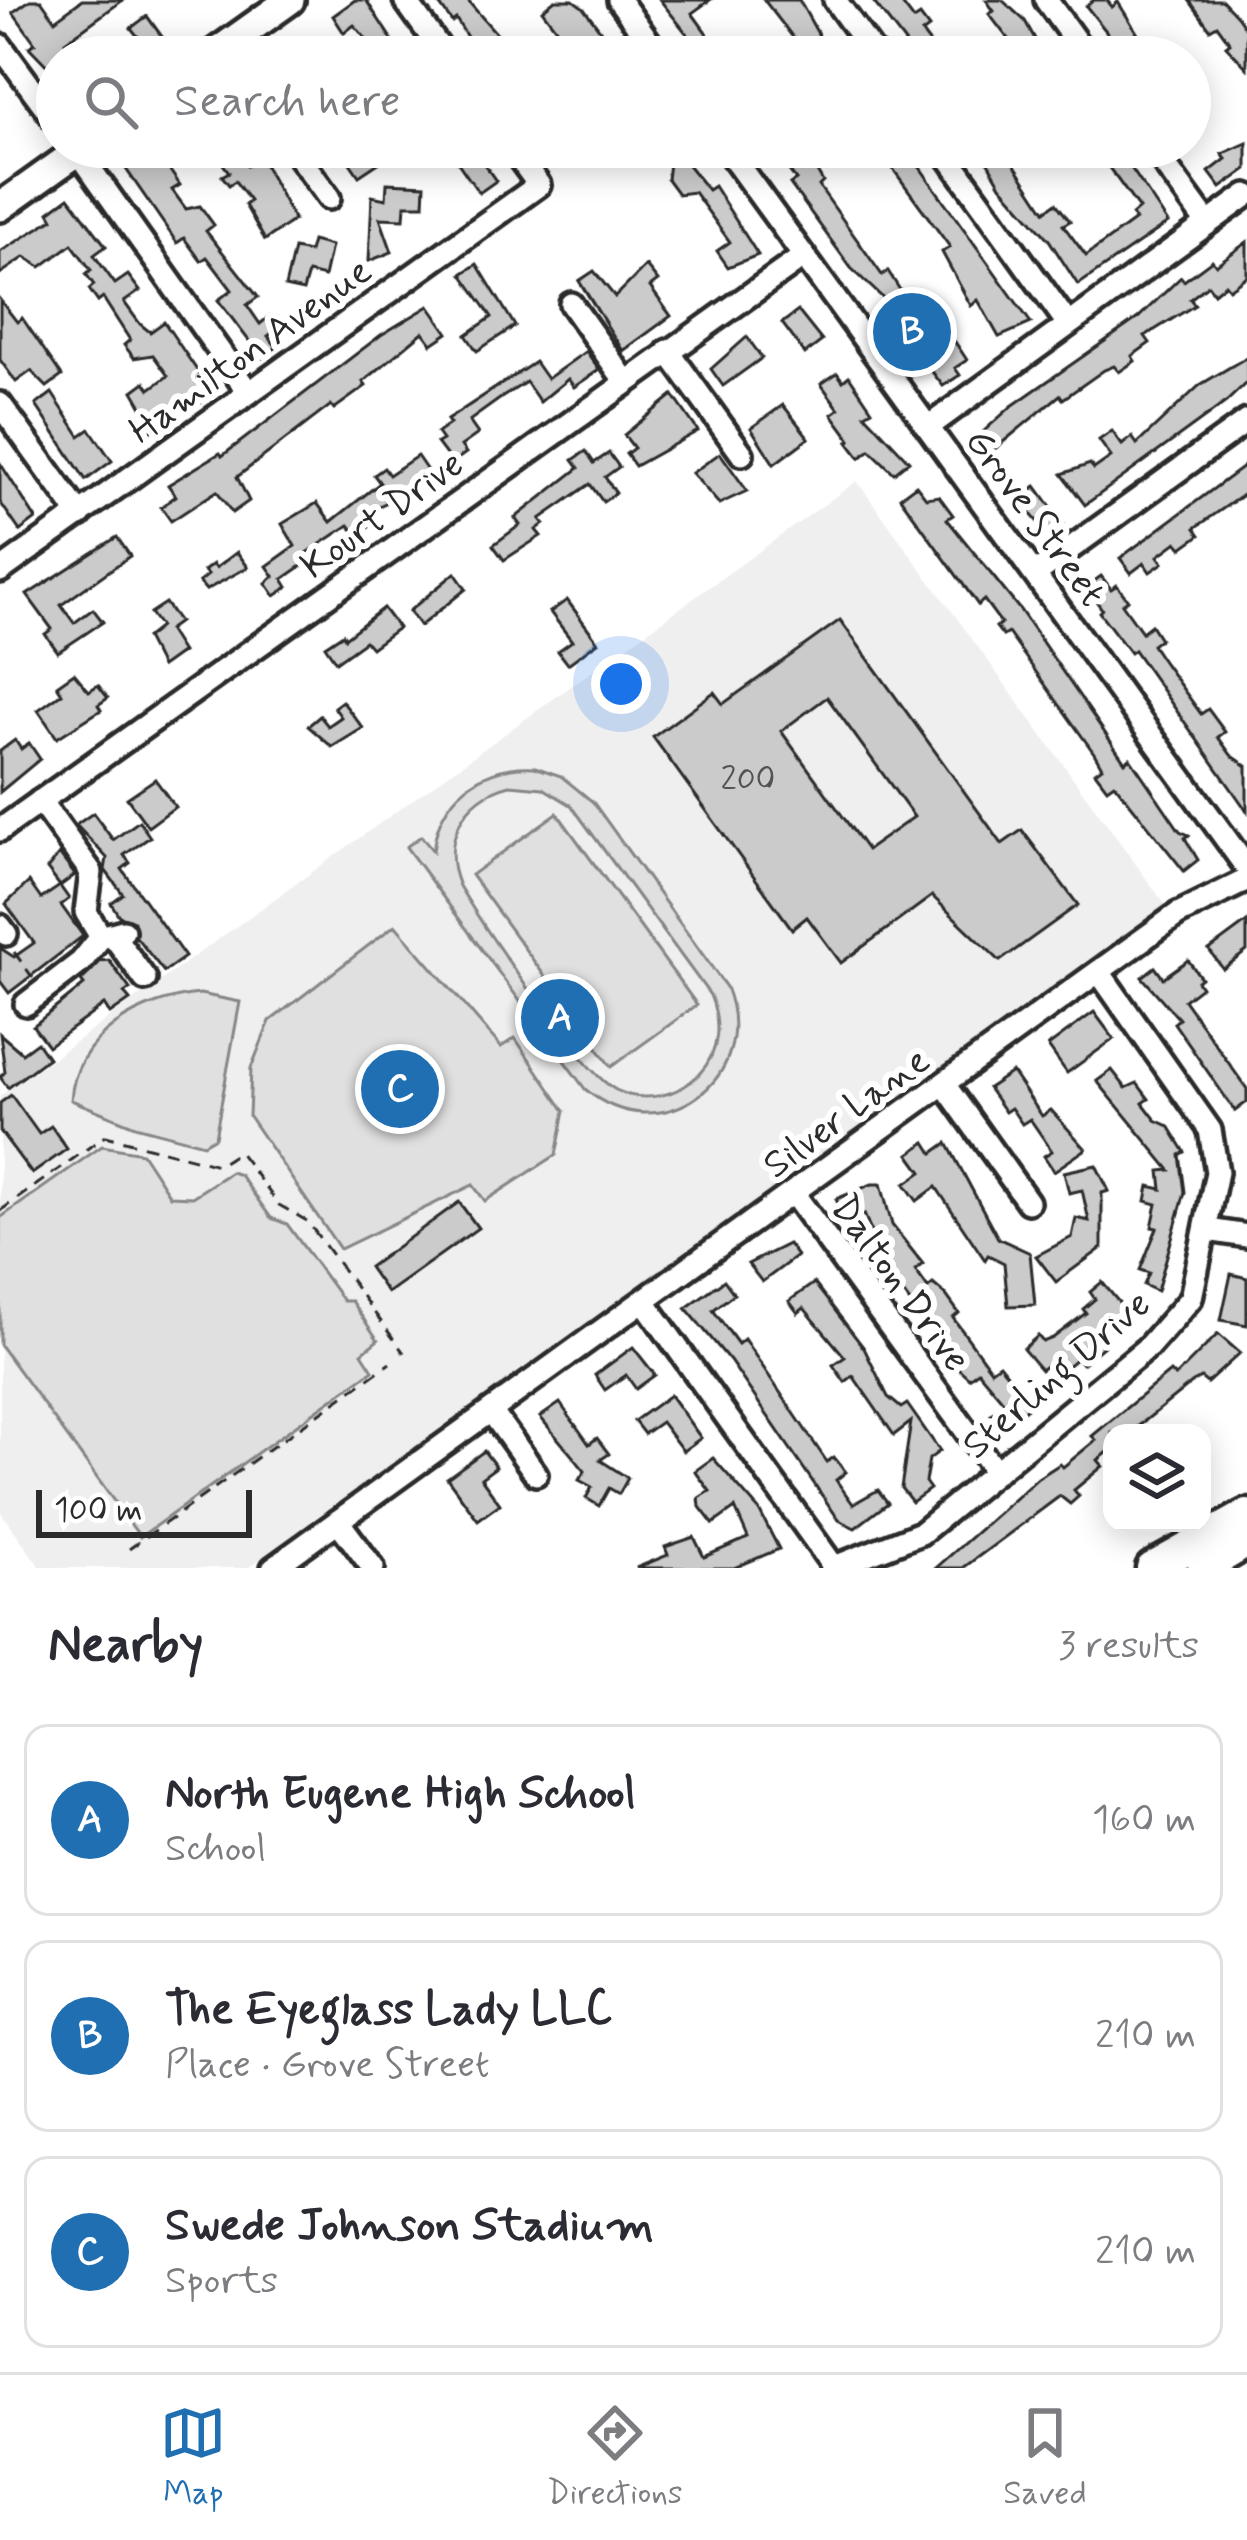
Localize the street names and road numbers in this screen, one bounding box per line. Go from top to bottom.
street label: Hamilton Avenue [120,247,382,457]
street label: Grove Street [952,419,1116,618]
street label: Kourt Drive [291,439,475,592]
street label: Silver Lane [754,1036,941,1191]
street label: Dalton Drive [817,1185,981,1383]
street label: Sterling Drive [952,1280,1164,1474]

